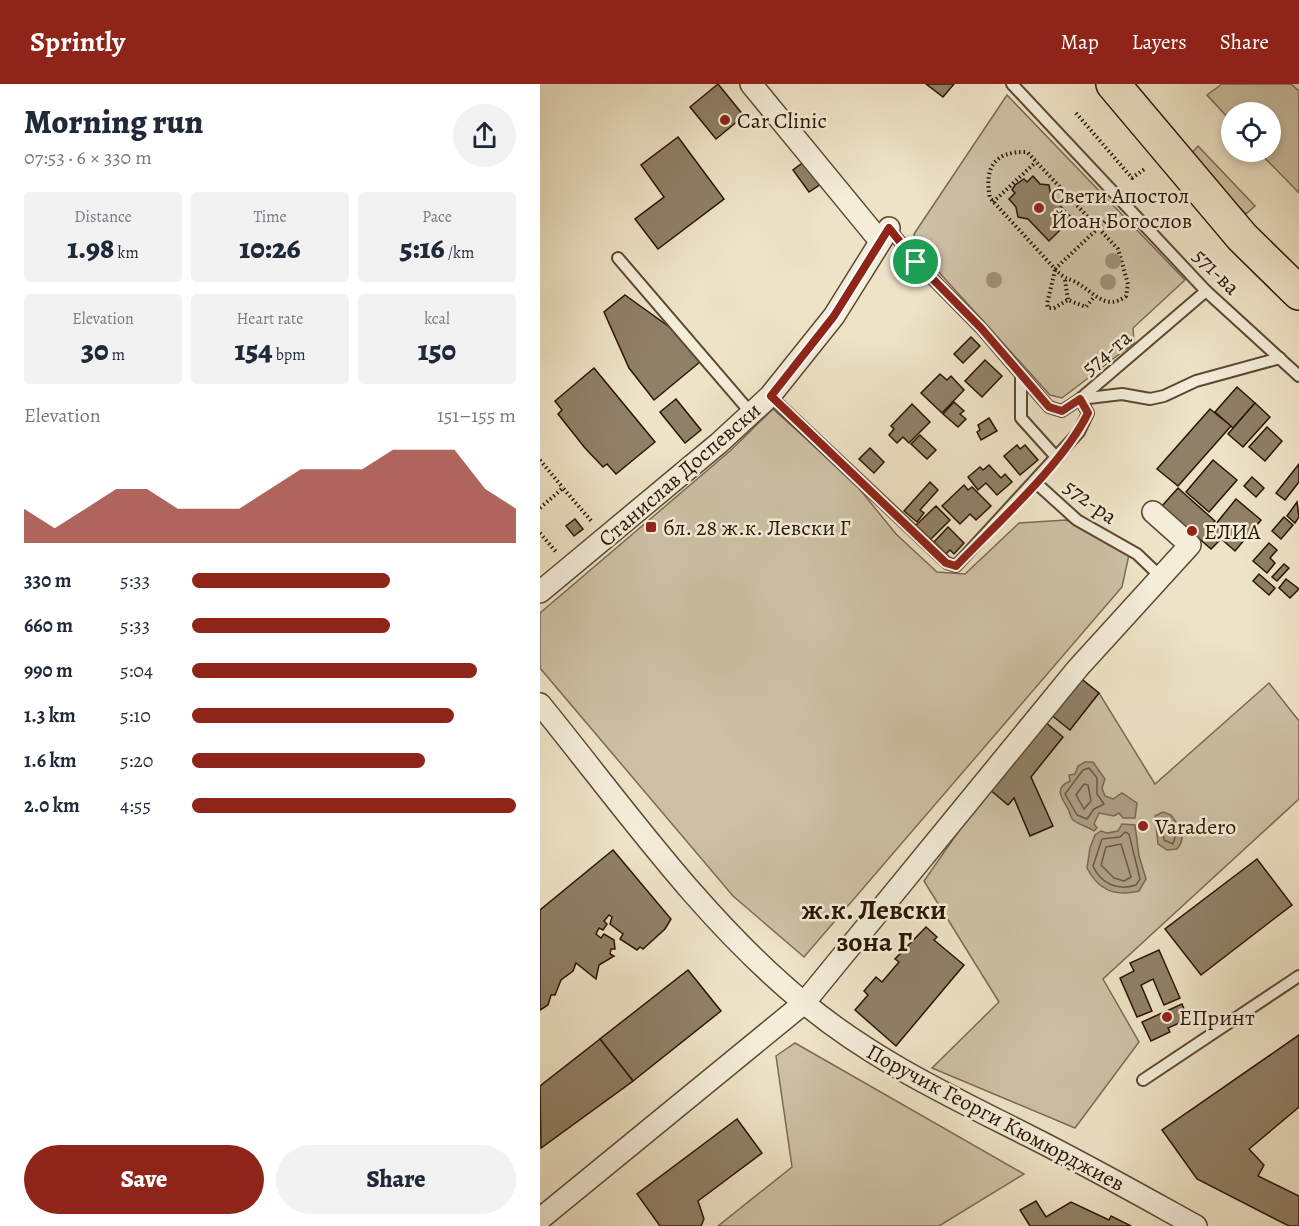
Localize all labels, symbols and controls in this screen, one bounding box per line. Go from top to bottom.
text: Sprintly [30,23,125,61]
text: Map [1060,28,1099,56]
text: Layers [1132,28,1187,56]
text: Share [1220,28,1269,56]
text: Morning run [24,99,203,144]
map controls [1221,102,1281,162]
button: locate [1221,102,1281,162]
button: share [453,104,516,167]
place label: Car Clinic [737,106,827,136]
marker: Car Clinic [718,113,732,127]
text: 07:53 · 6 × 330 m [24,144,152,171]
place label: Свети Апостол Йоан Богослов [1051,181,1192,236]
marker: Свети Апостол Йоан Богослов [1032,201,1046,215]
text: Distance [74,206,132,228]
text: Time [253,206,287,228]
text: Pace [422,206,452,228]
text: 1.98 [67,228,114,268]
text: 10:26 [239,228,301,268]
text: 5:16 [400,228,445,268]
pin [890,236,941,287]
text: km [114,242,139,264]
text: /km [445,242,474,264]
street label: 571-ва [1186,242,1247,302]
icon: arrive [899,245,932,278]
text: Elevation [72,308,134,330]
text: Heart rate [237,308,303,330]
text: kcal [424,308,450,330]
street label: 574-та [1075,322,1139,383]
text: 30 [81,330,109,370]
text: 154 [234,330,273,370]
text: 150 [418,330,456,370]
text: m [109,344,125,366]
text: bpm [273,344,306,366]
street label: Станислав Доспевски [592,396,767,554]
text: Elevation [24,402,101,429]
text: 151–155 m [437,402,516,429]
street label: 572-ра [1058,472,1124,532]
place label: бл. 28 ж.к. Левски Г [663,513,850,543]
place label: ЕЛИА [1204,517,1262,547]
marker: бл. 28 ж.к. Левски Г [644,520,658,534]
marker: ЕЛИА [1185,524,1199,538]
text: 330 m [24,567,72,594]
text: 5:33 [120,567,150,594]
text: 660 m [24,612,73,639]
text: 5:33 [120,612,150,639]
text: 990 m [24,657,73,684]
text: 5:04 [120,657,153,684]
text: 1.3 km [24,702,76,729]
text: 5:10 [120,702,151,729]
text: 1.6 km [24,747,77,774]
text: 5:20 [120,747,154,774]
text: 2.0 km [24,792,80,819]
text: 4:55 [120,792,151,819]
place label: Varadero [1154,812,1236,842]
marker: Varadero [1136,819,1150,833]
district label: ж.к. Левски зона Г [801,891,947,961]
place label: ЕПринт [1179,1003,1255,1033]
marker: ЕПринт [1160,1010,1174,1024]
street label: Поручик Георги Кюмюрджиев [861,1037,1130,1199]
button: Save [24,1145,264,1214]
button: Share [276,1145,516,1214]

